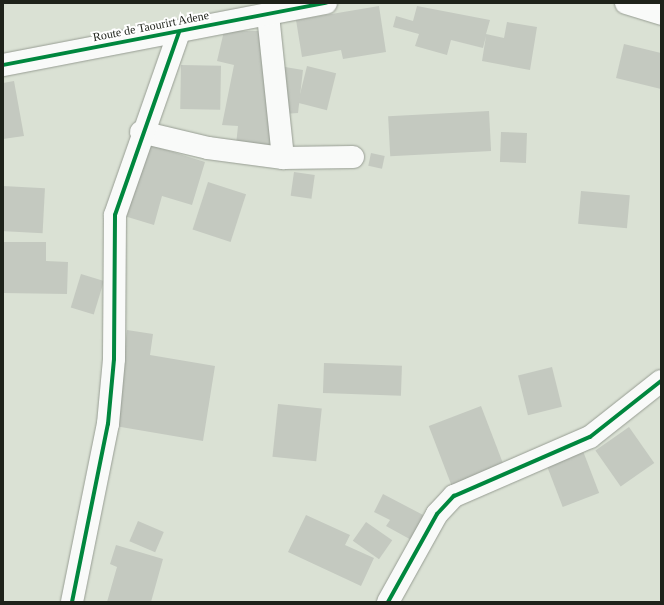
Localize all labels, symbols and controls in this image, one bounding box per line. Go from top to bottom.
street label: Route de Taourirt Adene [91,9,211,45]

